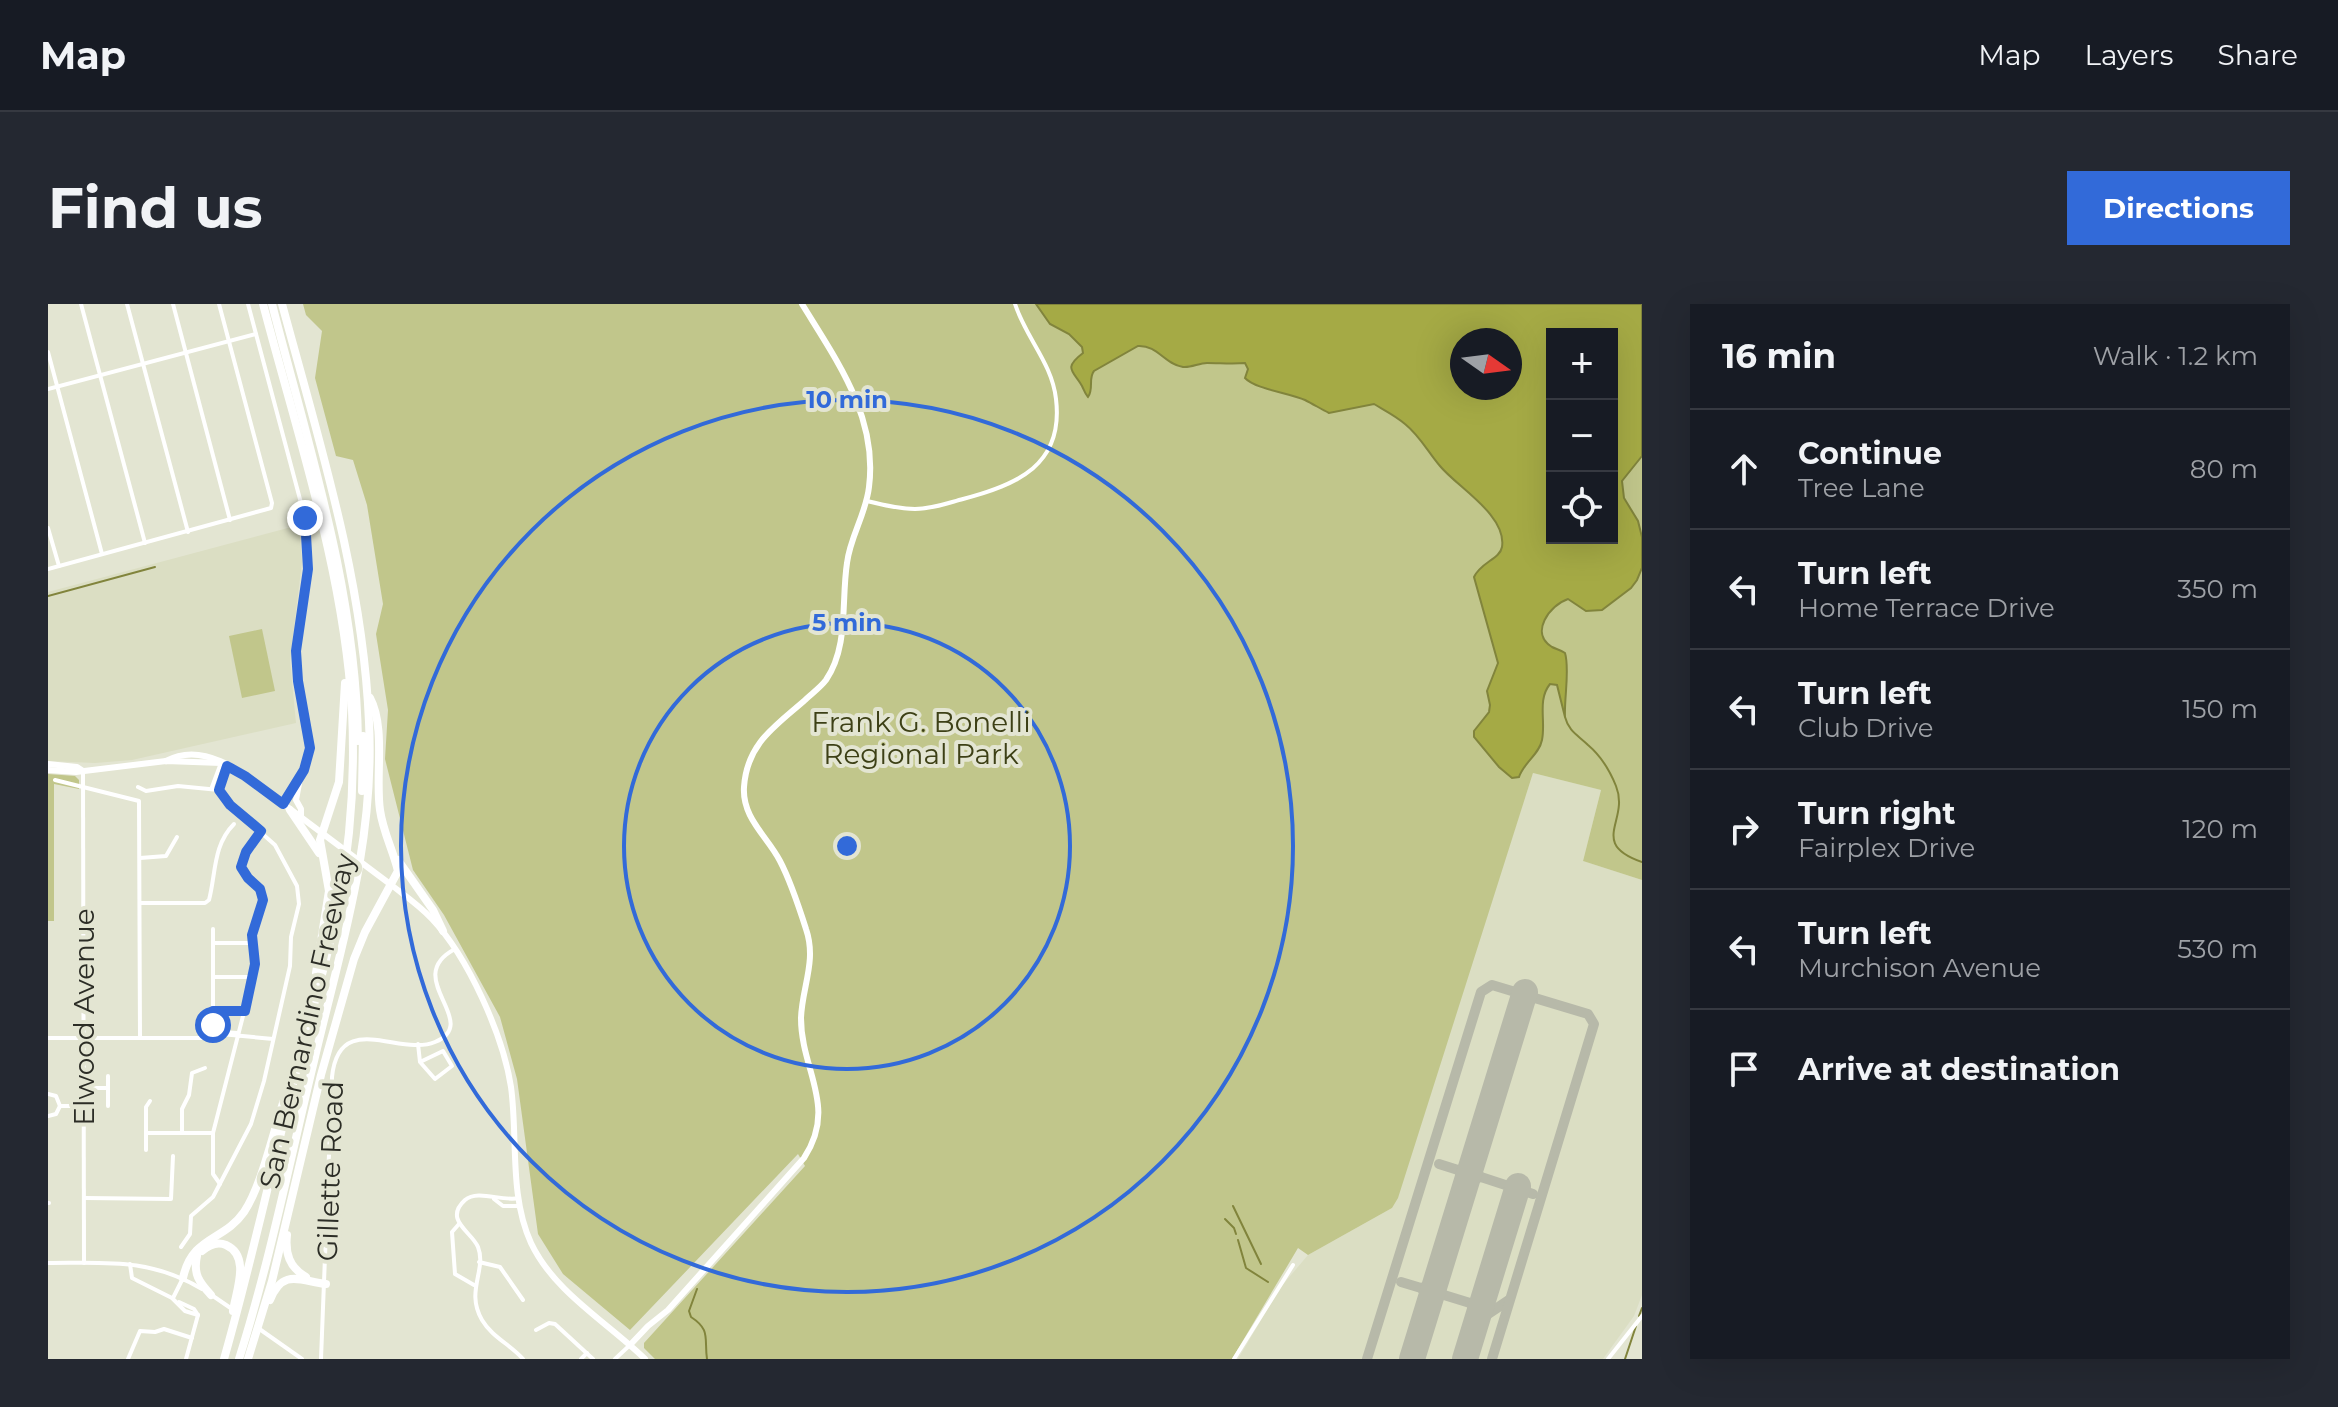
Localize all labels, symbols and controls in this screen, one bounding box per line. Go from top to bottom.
text: Map [40,32,126,79]
text: Map [1978,38,2041,72]
text: Layers [2085,38,2174,72]
text: Share [2218,38,2298,72]
button: Directions [2067,171,2290,245]
text: Find us [48,174,262,242]
north arrow [1450,328,1522,400]
map controls [1546,328,1618,544]
button: + [1546,328,1618,400]
text: 16 min [1722,335,1836,377]
text: Walk · 1.2 km [2093,340,2258,372]
text: 10 min [806,385,888,414]
button: − [1546,400,1618,472]
text: Continue [1798,435,1942,472]
icon: ahead [1722,447,1766,491]
text: 80 m [2190,453,2258,485]
button: locate [1546,472,1618,544]
text: Tree Lane [1798,472,1925,504]
route end [287,500,323,536]
text: Turn left [1798,555,1931,592]
icon: left [1722,567,1766,611]
text: 350 m [2177,573,2258,605]
text: Home Terrace Drive [1798,592,2055,624]
text: 5 min [812,608,882,637]
text: Turn left [1798,675,1931,712]
icon: left [1722,687,1766,731]
text: 150 m [2182,693,2258,725]
park label: Frank G. Bonelli Regional Park [811,705,1031,771]
text: Club Drive [1798,712,1933,744]
text: Turn right [1798,795,1955,832]
icon: right [1722,807,1766,851]
text: 120 m [2182,813,2258,845]
centre of rings [833,832,861,860]
text: Fairplex Drive [1798,832,1975,864]
street label: San Bernardino Freeway [252,849,362,1192]
street label: Elwood Avenue [67,908,101,1126]
text: Turn left [1798,915,1931,952]
icon: left [1722,927,1766,971]
text: 530 m [2177,933,2258,965]
text: Murchison Avenue [1798,952,2041,984]
route start [195,1007,231,1043]
icon: arrive [1722,1047,1766,1091]
text: Arrive at destination [1798,1051,2120,1088]
street label: Gillette Road [310,1080,350,1262]

